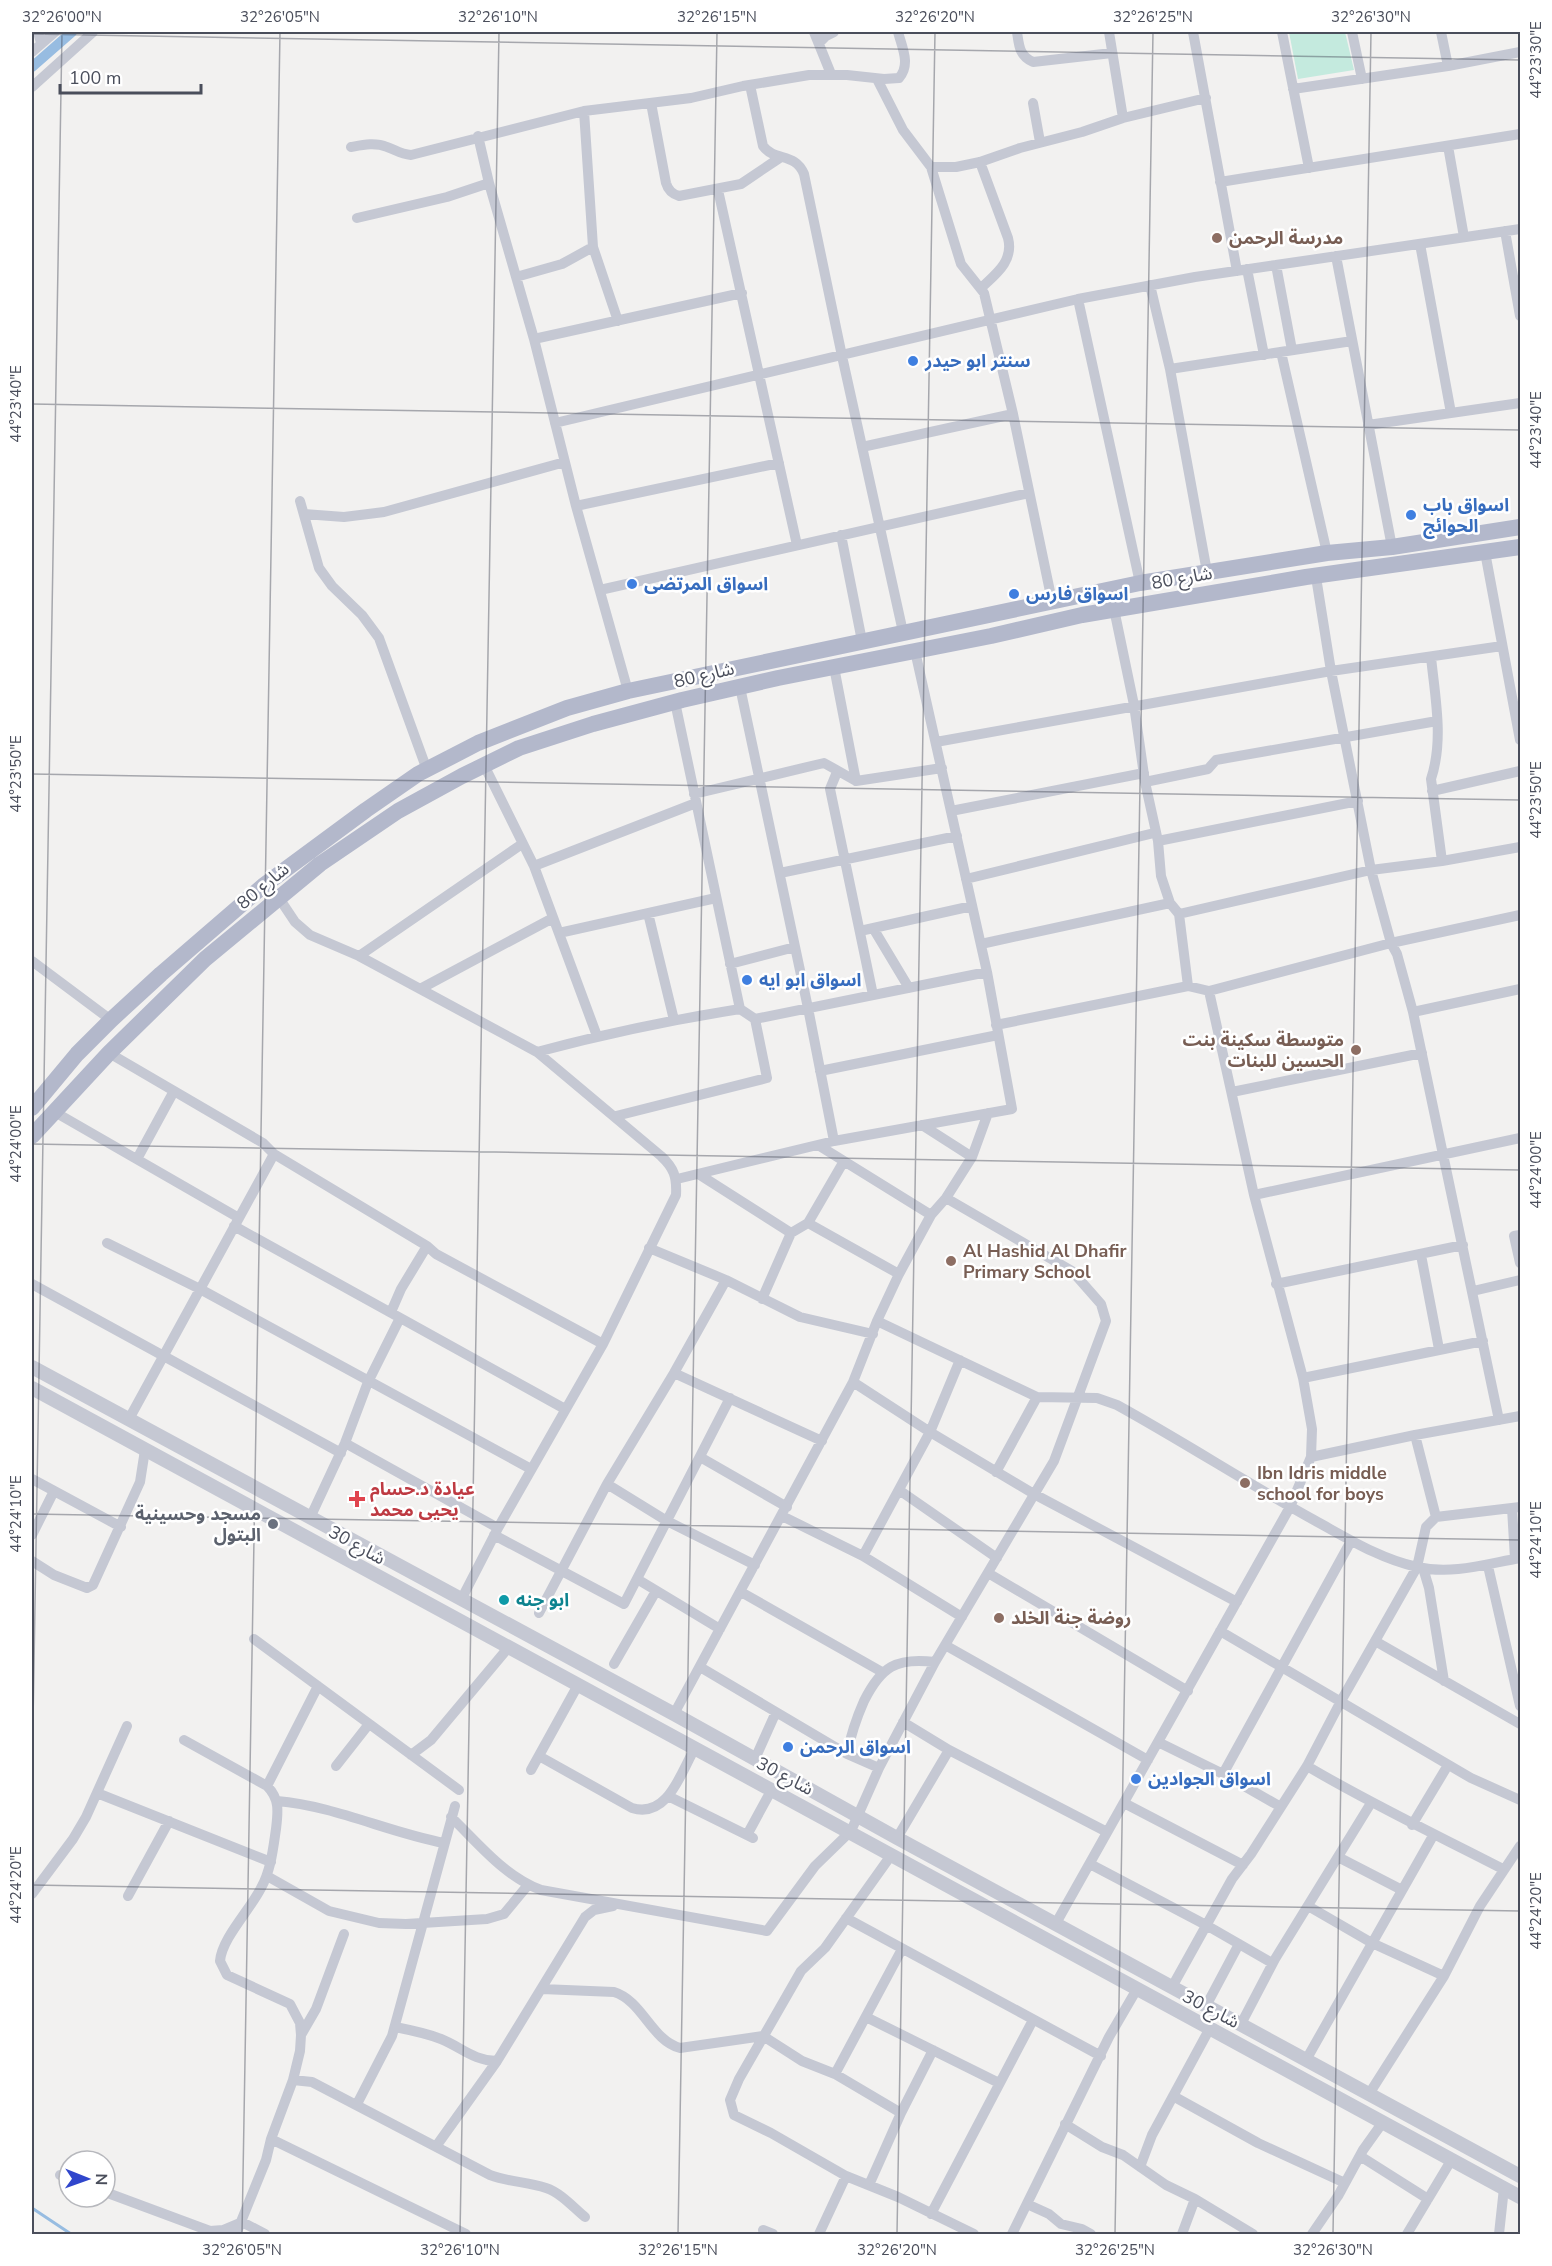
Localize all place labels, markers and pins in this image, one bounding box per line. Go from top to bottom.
place label: مدرسة الرحمن [1229,226,1343,250]
marker: مدرسة الرحمن [1210,231,1224,245]
place label: سنتر ابو حيدر [924,349,1031,373]
marker: سنتر ابو حيدر [906,354,920,368]
place label: اسواق باب الحوائج [1423,493,1509,539]
marker: اسواق باب الحوائج [1404,508,1418,522]
place label: اسواق المرتضى [644,572,768,596]
marker: اسواق المرتضى [625,577,639,591]
place label: اسواق فارس [1026,582,1129,606]
marker: اسواق فارس [1007,587,1021,601]
place label: اسواق ابو ايه [759,968,862,992]
marker: اسواق ابو ايه [740,973,754,987]
place label: متوسطة سكينة بنت الحسين للبنات [1182,1028,1344,1073]
marker: متوسطة سكينة بنت الحسين للبنات [1349,1043,1363,1057]
place label: Al Hashid Al Dhafir Primary School [963,1239,1126,1284]
marker: Al Hashid Al Dhafir Primary School [944,1254,958,1268]
place label: Ibn Idris middle school for boys [1257,1461,1387,1506]
marker: Ibn Idris middle school for boys [1238,1476,1252,1490]
place label: عيادة د.حسام يحيى محمد [370,1477,475,1522]
marker: عيادة د.حسام يحيى محمد [348,1490,366,1508]
place label: مسجد وحسينية البتول [135,1502,261,1547]
marker: مسجد وحسينية البتول [266,1517,280,1531]
place label: ابو جنه [516,1588,569,1612]
marker: ابو جنه [497,1593,511,1607]
place label: روضة جنة الخلد [1011,1606,1131,1630]
marker: روضة جنة الخلد [992,1611,1006,1625]
place label: اسواق الرحمن [800,1735,911,1759]
marker: اسواق الرحمن [781,1740,795,1754]
place label: اسواق الجوادين [1148,1767,1271,1791]
marker: اسواق الجوادين [1129,1772,1143,1786]

